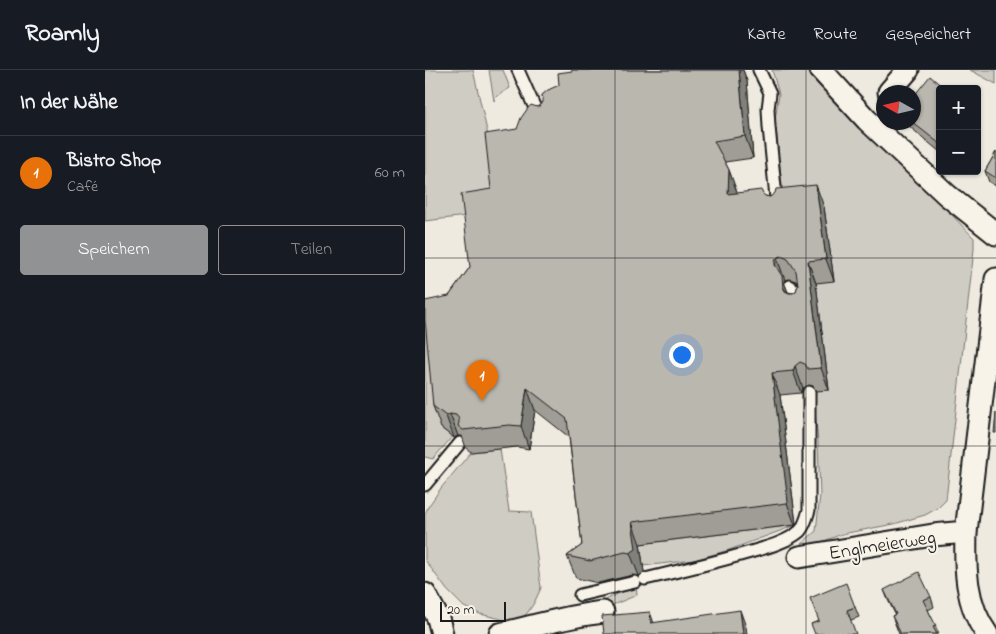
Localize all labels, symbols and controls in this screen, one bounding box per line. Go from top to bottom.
text: Roamly [25,17,100,52]
text: Karte [747,22,785,48]
text: Route [813,22,857,48]
text: Gespeichert [885,22,971,48]
north arrow [876,85,921,130]
map controls [936,85,981,175]
button: + [936,85,981,130]
text: In der Nähe [20,88,118,118]
button: − [936,130,981,175]
text: Bistro Shop [67,148,161,175]
text: 1 [33,161,39,185]
text: 60 m [375,161,405,185]
text: Café [67,175,98,199]
button: Speichern [20,225,208,275]
button: Teilen [218,225,405,275]
your location [669,342,695,368]
pin: 1 [466,360,498,401]
street label: Englmeierweg [827,524,938,570]
scale bar [440,599,506,622]
text: 20 m [447,600,474,621]

